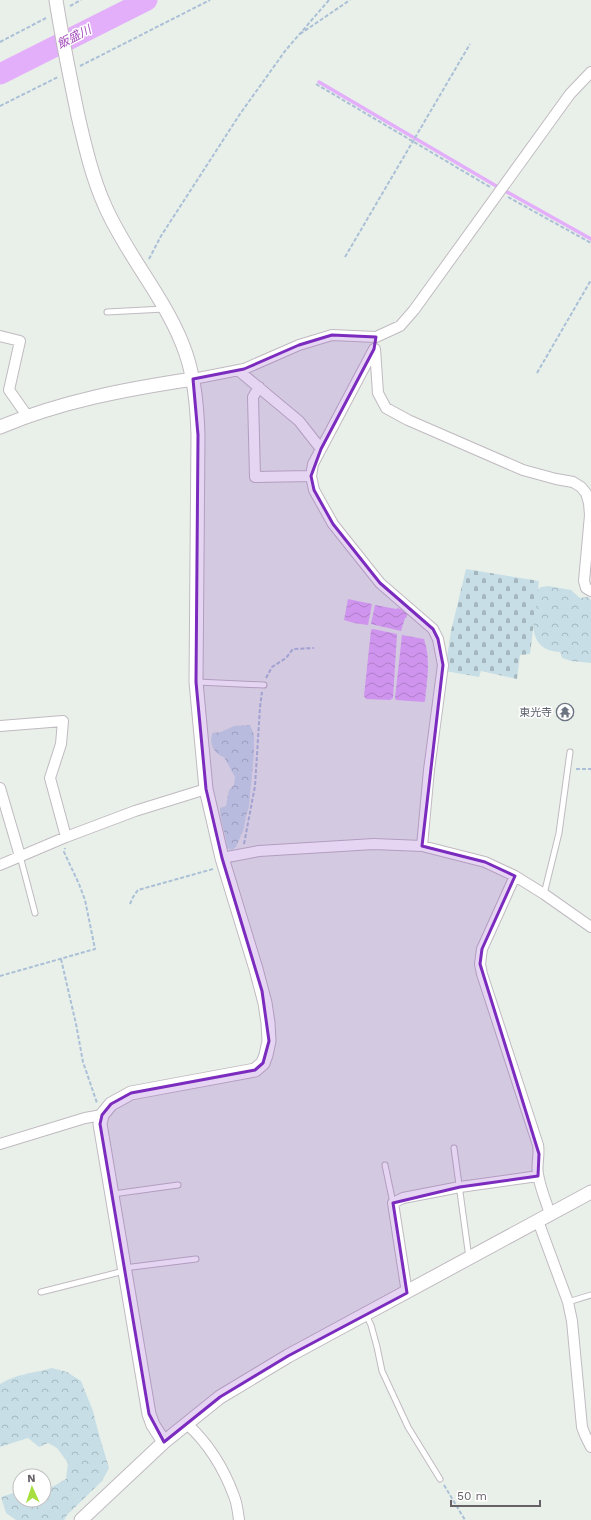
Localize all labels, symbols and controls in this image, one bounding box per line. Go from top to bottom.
water label: 飯盛川 [55,22,95,51]
temple icon: 東光寺 [555,702,575,722]
place label: 東光寺 [519,706,552,719]
north arrow [12,1468,52,1508]
text: N [27,1472,36,1485]
scale bar [451,1482,540,1508]
text: 50 m [457,1489,487,1503]

